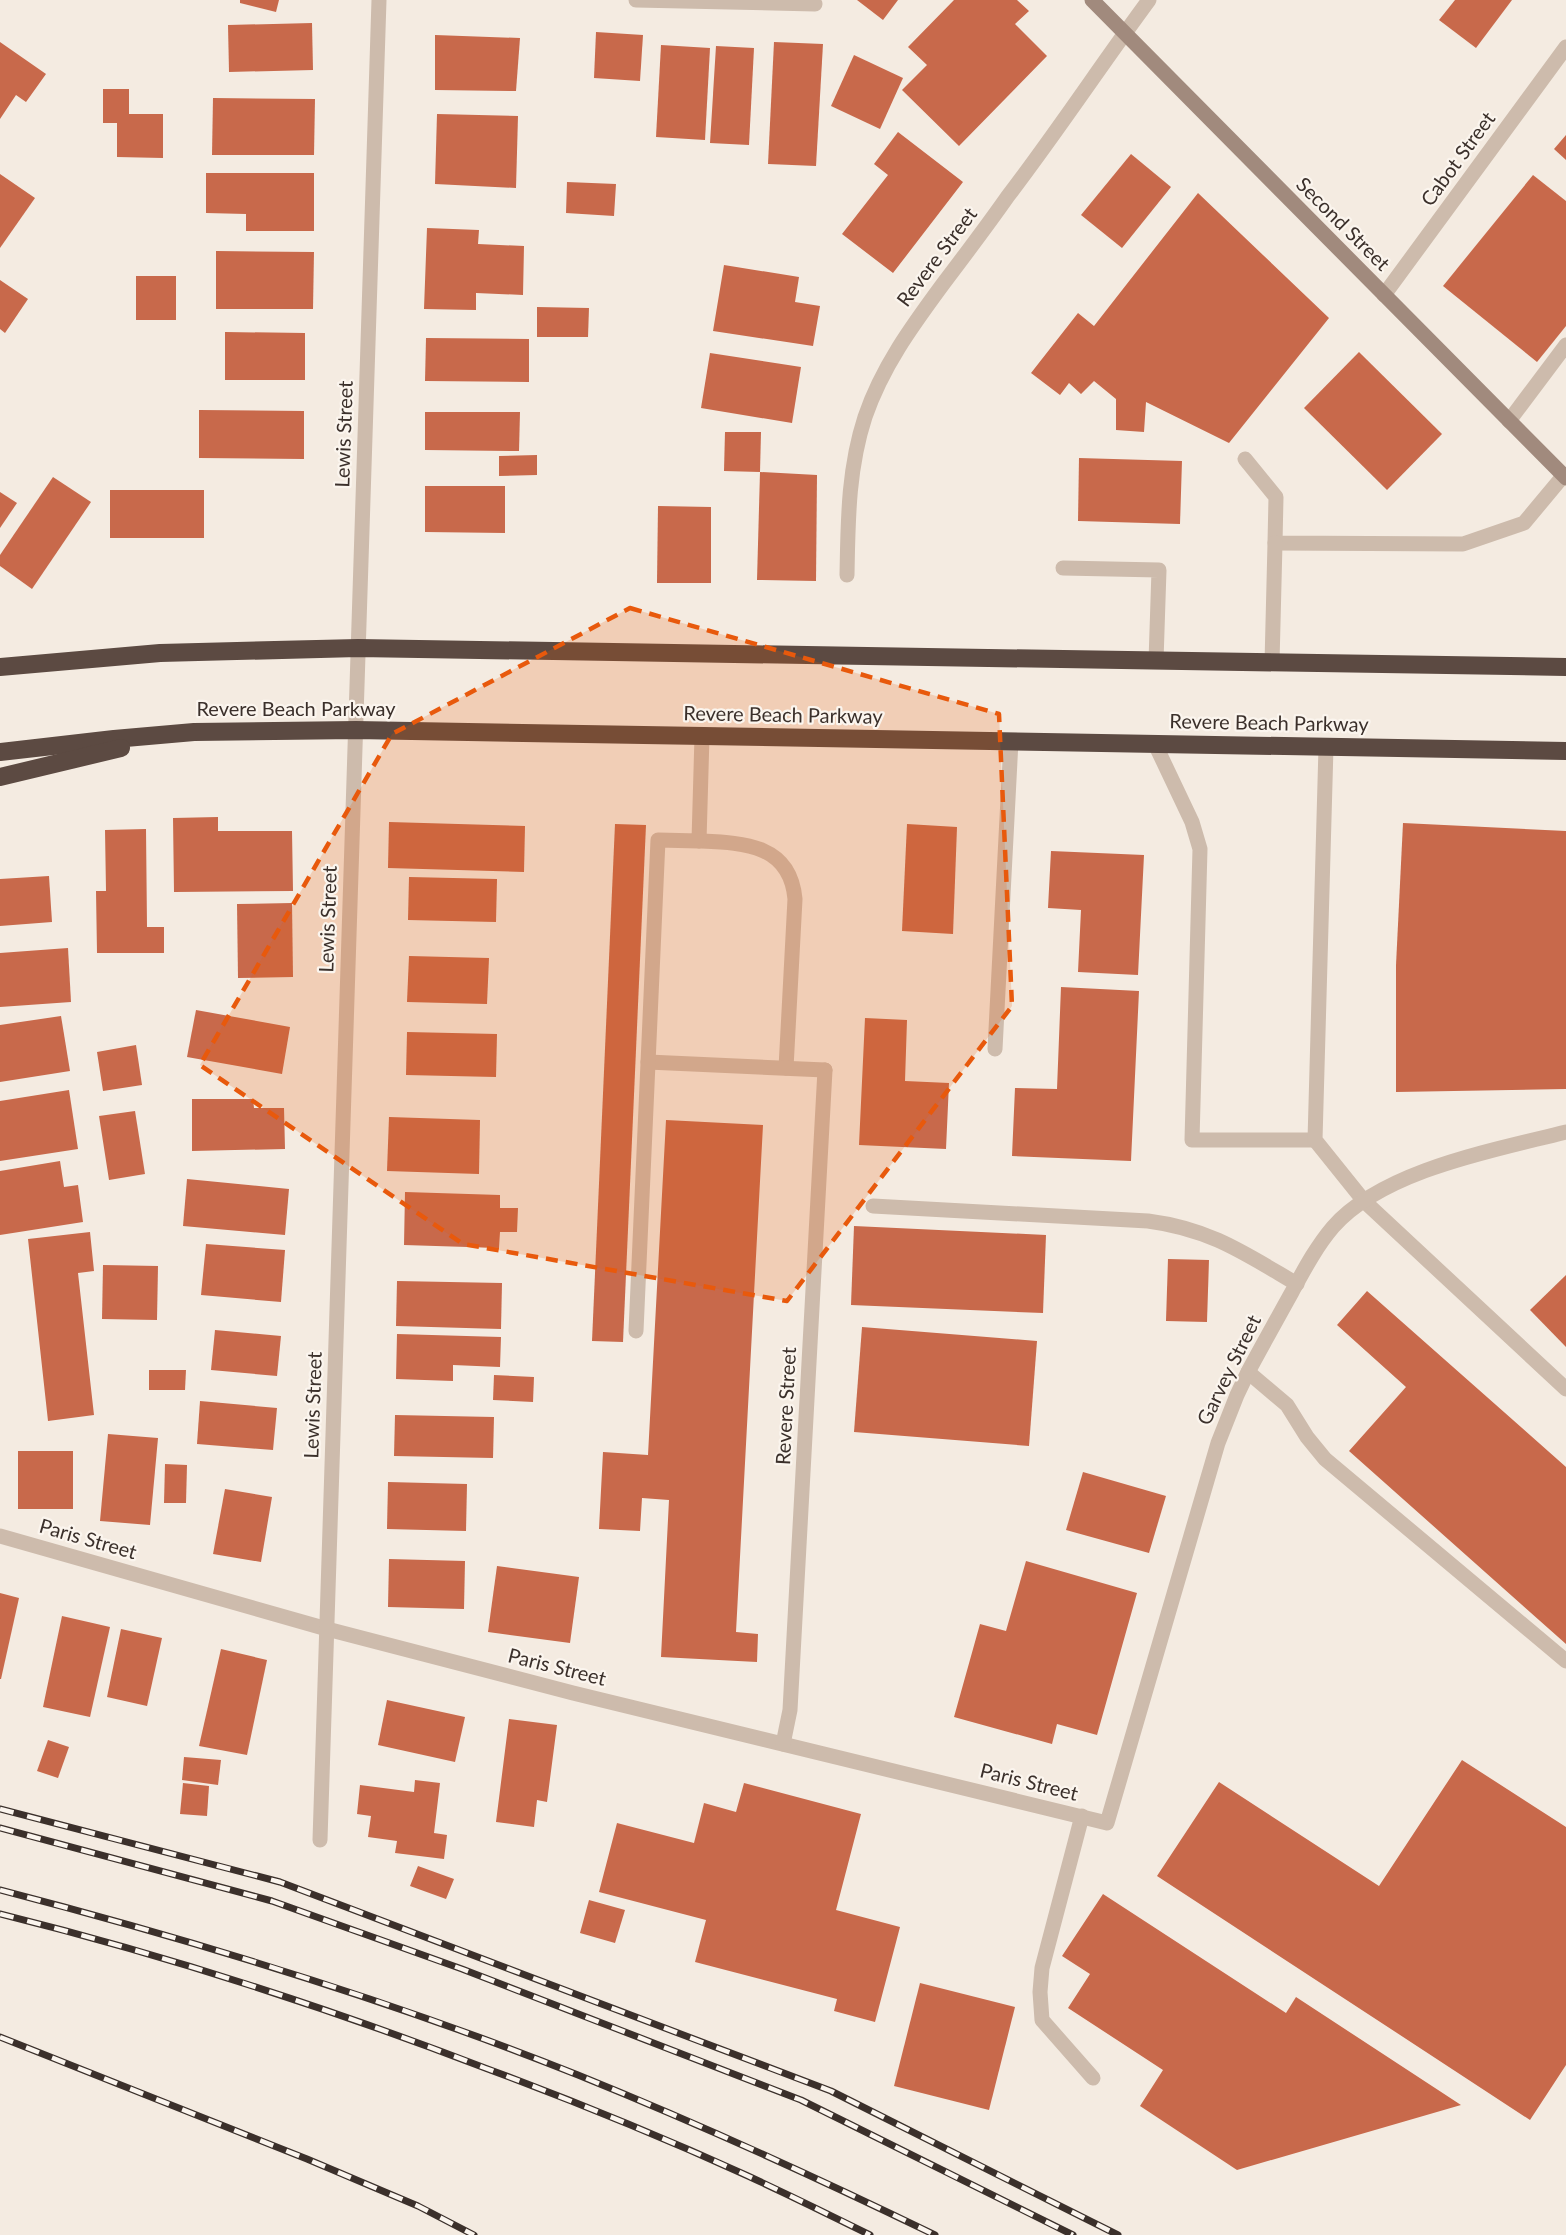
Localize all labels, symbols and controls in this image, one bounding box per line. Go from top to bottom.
street label: Cabot Street [1415,107,1499,210]
street label: Second Street [1292,172,1395,275]
street label: Revere Street [891,202,981,311]
street label: Lewis Street [329,380,357,488]
street label: Revere Beach Parkway [196,696,396,720]
street label: Revere Beach Parkway [683,700,883,728]
street label: Revere Beach Parkway [1169,708,1369,736]
street label: Lewis Street [313,865,341,973]
street label: Garvey Street [1191,1310,1265,1429]
street label: Revere Street [770,1346,800,1466]
street label: Lewis Street [298,1351,326,1459]
street label: Paris Street [37,1513,140,1563]
street label: Paris Street [506,1642,609,1690]
street label: Paris Street [978,1757,1081,1805]

